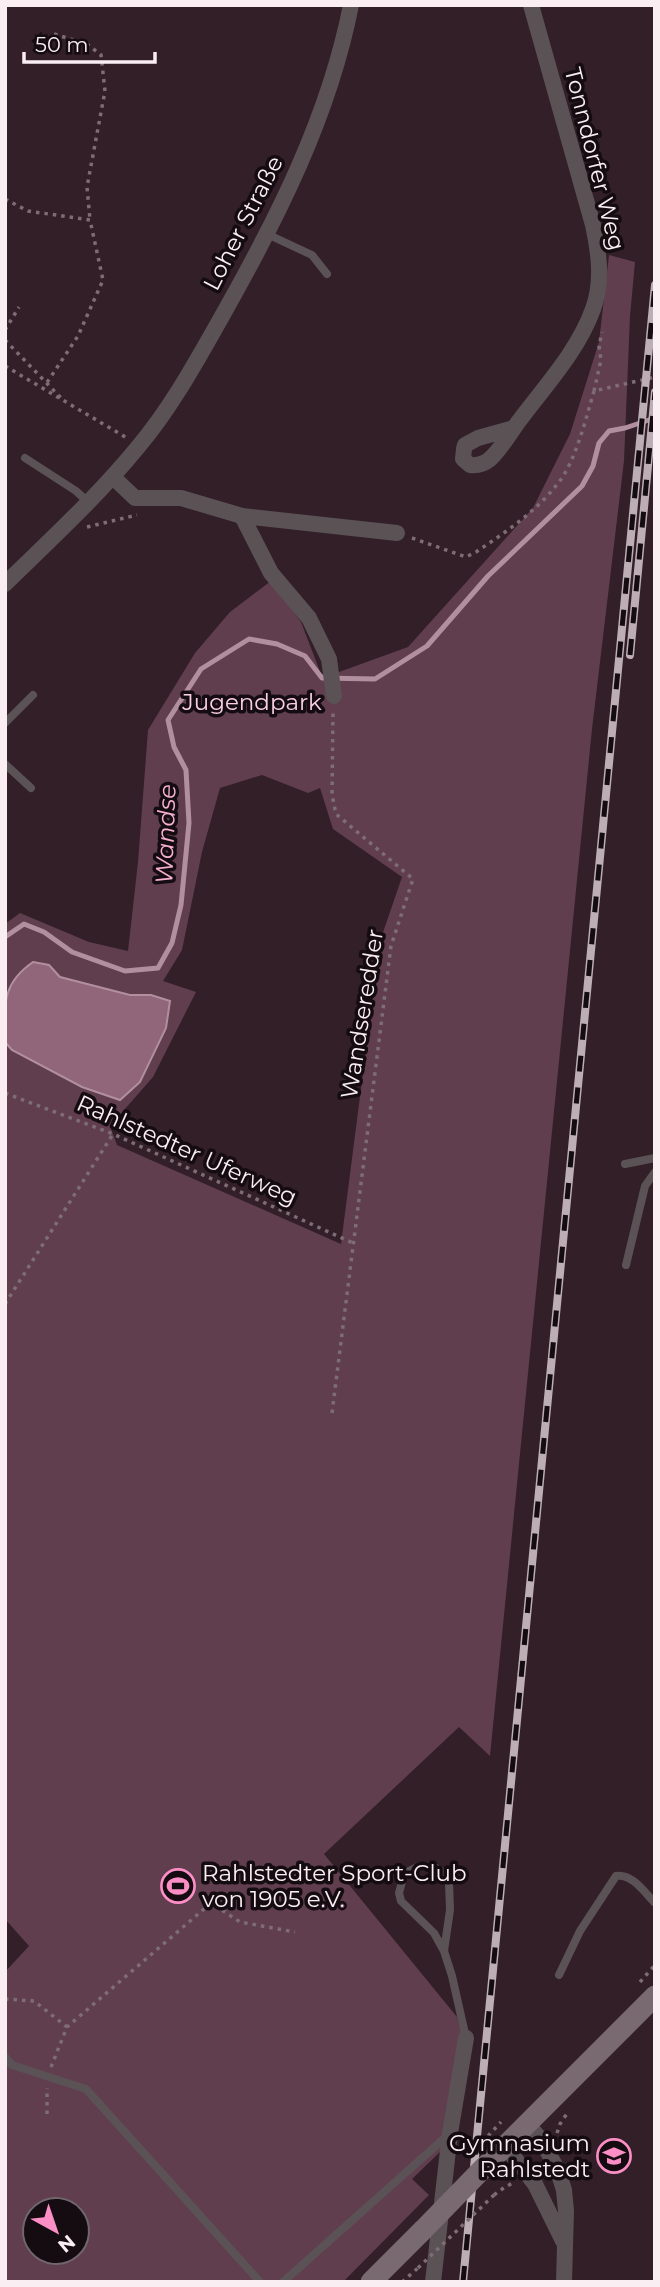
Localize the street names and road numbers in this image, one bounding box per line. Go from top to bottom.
street label: Tonndorfer Weg [559,65,631,253]
street label: Loher Straße [197,151,289,295]
street label: Wandseredder [335,927,389,1101]
street label: Rahlstedter Uferweg [73,1089,301,1211]

